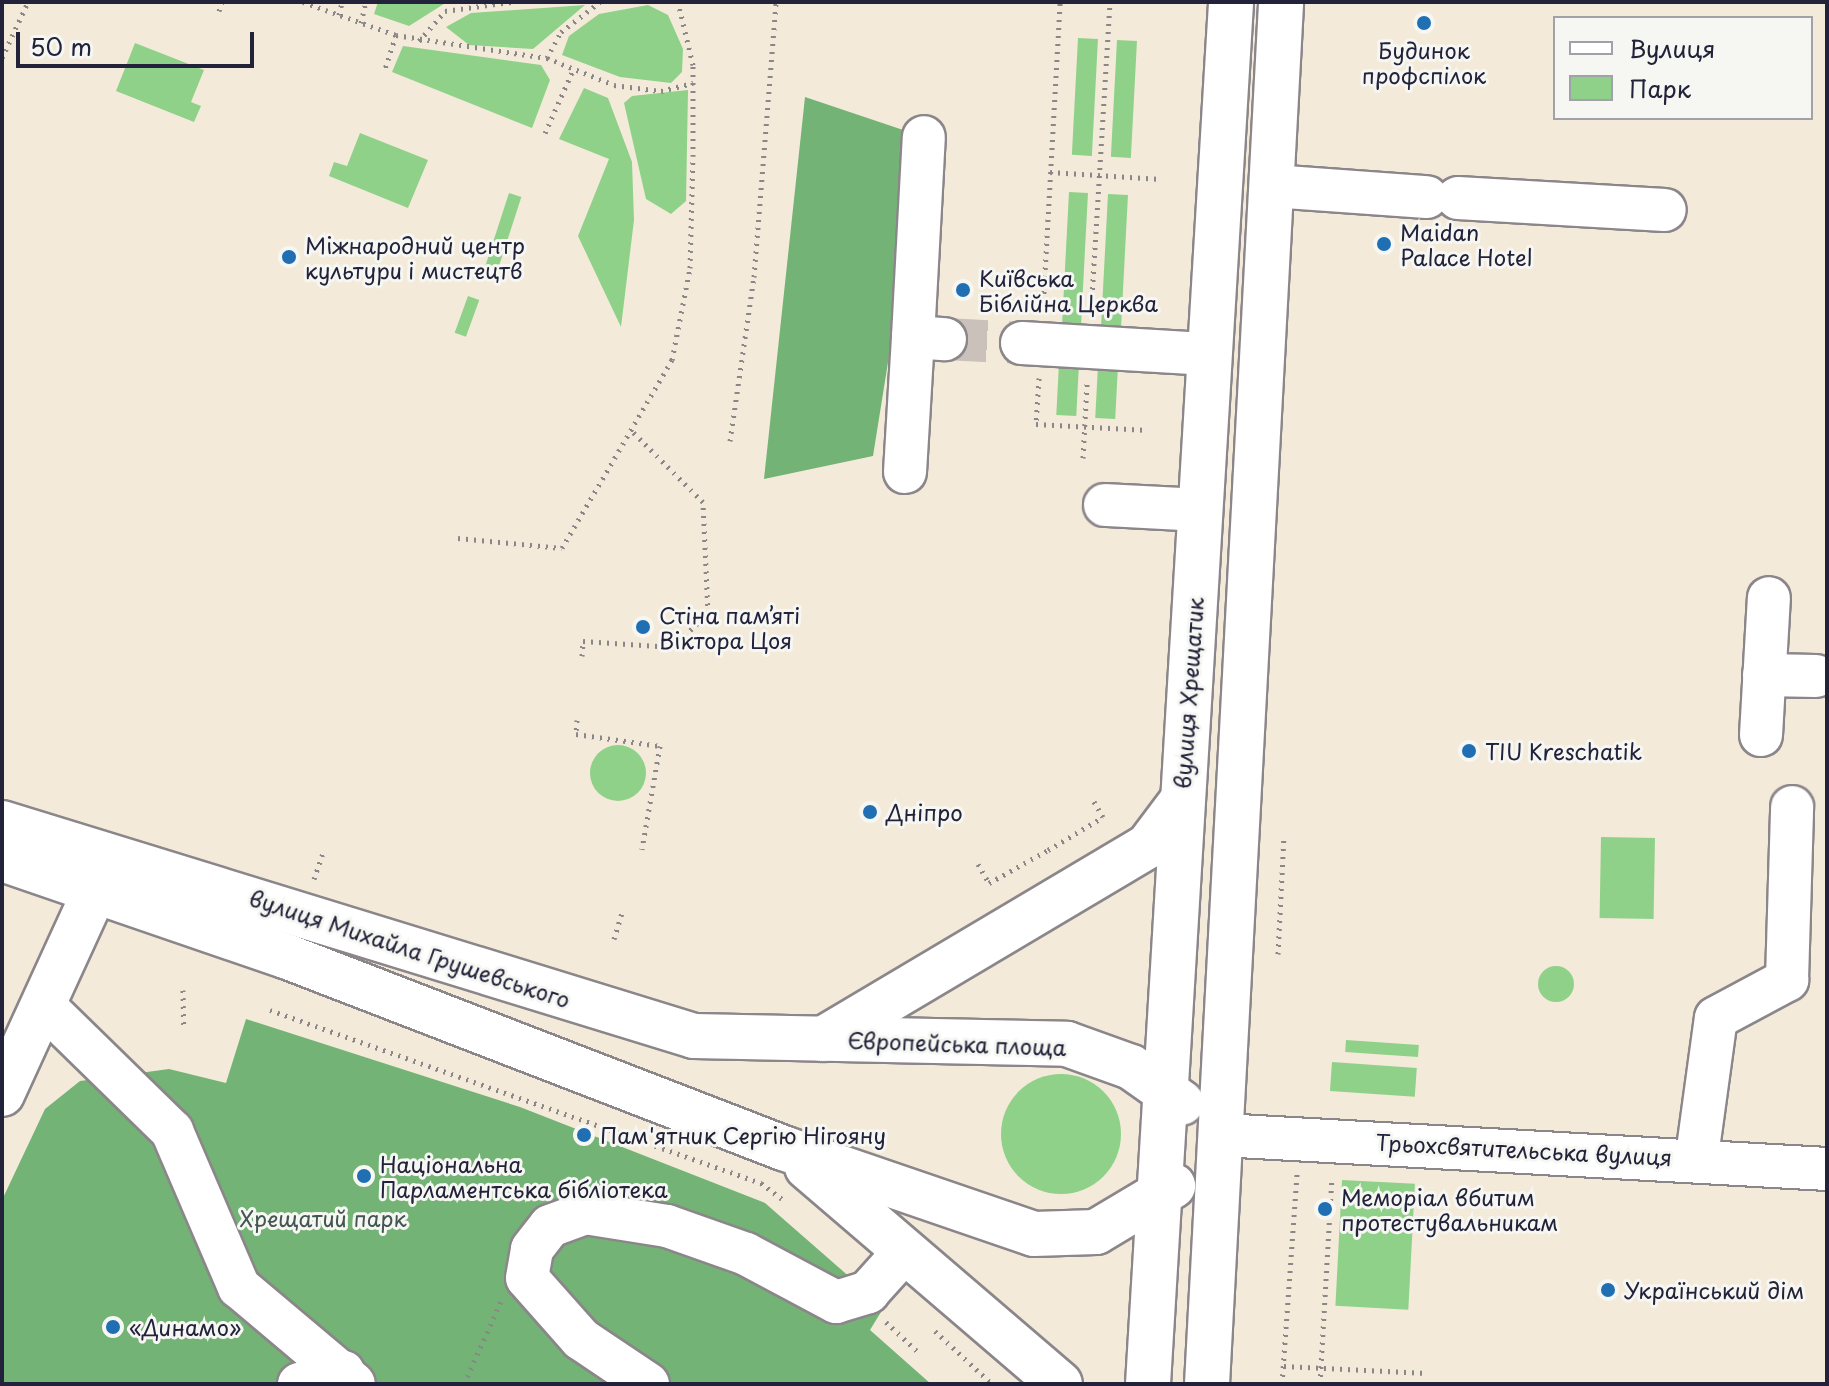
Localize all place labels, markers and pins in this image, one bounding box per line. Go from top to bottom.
marker: Будинок профспілок [1415,14,1433,32]
place label: Будинок профспілок [1362,36,1486,88]
place label: Maidan Palace Hotel [1400,218,1533,270]
place label: Міжнародний центр культури і мистецтв [305,231,525,282]
marker: Maidan Palace Hotel [1375,235,1393,253]
marker: Міжнародний центр культури і мистецтв [280,248,298,266]
place label: Київська Біблійна Церква [979,264,1158,316]
marker: Київська Біблійна Церква [954,281,972,299]
place label: Стіна пам’яті Віктора Цоя [659,601,801,652]
marker: Стіна пам’яті Віктора Цоя [634,618,652,636]
place label: TIU Kreschatik [1485,738,1645,764]
marker: TIU Kreschatik [1460,742,1478,760]
place label: Дніпро [886,799,963,825]
marker: Дніпро [861,803,879,821]
place label: Пам'ятник Сергію Нігояну [600,1122,888,1148]
marker: Пам'ятник Сергію Нігояну [575,1126,593,1144]
place label: Національна Парламентська бібліотека [380,1150,667,1202]
marker: Національна Парламентська бібліотека [355,1167,373,1185]
place label: Меморіал вбитим протестувальникам [1341,1183,1559,1234]
marker: Меморіал вбитим протестувальникам [1316,1200,1334,1218]
place label: Український дім [1624,1277,1805,1303]
marker: Український дім [1599,1281,1617,1299]
place label: «Динамо» [129,1314,241,1340]
marker: «Динамо» [104,1318,122,1336]

